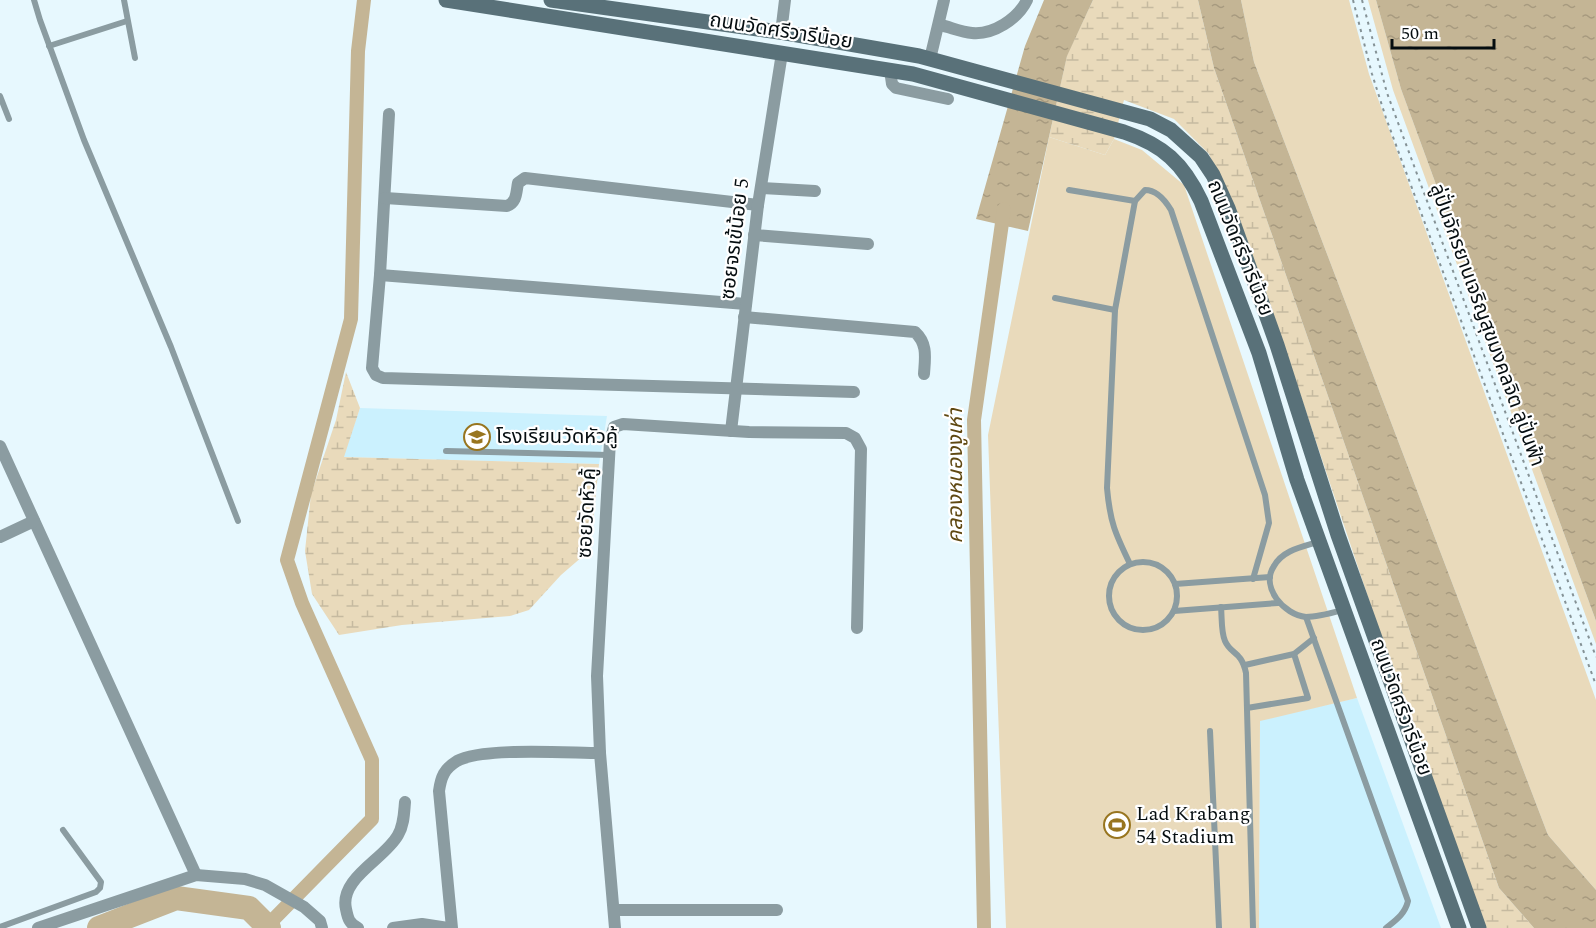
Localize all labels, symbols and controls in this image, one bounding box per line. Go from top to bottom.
street label: ถนนวัดศรีวารีน้อย [707,5,855,57]
scale bar [1392,12,1494,50]
text: 50 m [1401,20,1439,47]
street label: ถนนวัดศรีวารีน้อย [1199,175,1281,321]
street label: ซอยจรเข้น้อย 5 [713,177,757,301]
street label: ลู่ปั่นจักรยานเจริญสุขมงคลจิต ลู่ปั่นฟ้า [1422,179,1552,471]
water label: คลองหนองงูเห่า [940,407,972,544]
school or university icon: โรงเรียนวัดหัวคู้ [462,422,492,452]
place label: โรงเรียนวัดหัวคู้ [496,422,618,452]
street label: ซอยวัดหัวคู้ [570,467,604,559]
street label: ถนนวัดศรีวารีน้อย [1362,634,1440,780]
place label: Lad Krabang 54 Stadium [1136,799,1250,852]
sports icon: Lad Krabang 54 Stadium [1102,810,1132,840]

